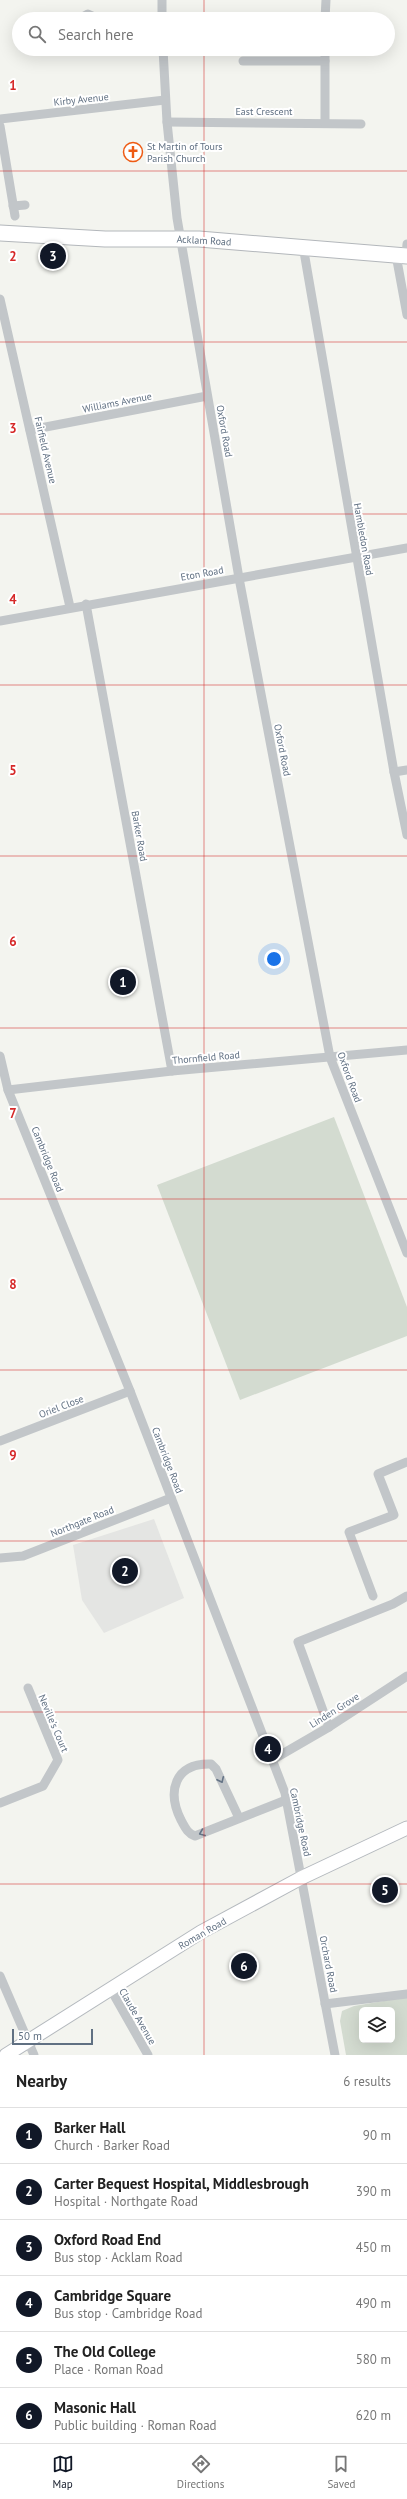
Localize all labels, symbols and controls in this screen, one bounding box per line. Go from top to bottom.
search box [12,12,395,56]
icon: search [26,23,48,45]
text: Search here [58,25,134,44]
text: 1 [9,77,17,94]
street label: Kirby Avenue [53,90,109,109]
street label: East Crescent [235,105,293,118]
place label: St Martin of Tours Parish Church [147,140,223,165]
church icon: St Martin of Tours Parish Church [122,141,144,163]
street label: Acklam Road [176,233,232,248]
pin: 3 [40,241,66,271]
text: 2 [9,248,17,265]
street label: Williams Avenue [81,389,153,416]
street label: Oxford Road [214,404,235,458]
street label: Fairfield Avenue [31,415,60,485]
text: 3 [9,420,17,437]
street label: Hambledon Road [351,502,376,576]
street label: Eton Road [180,563,225,584]
text: 4 [9,591,17,608]
street label: Oxford Road [271,723,294,777]
text: 5 [9,762,17,779]
street label: Barker Road [129,810,150,862]
text: 6 [9,933,17,950]
your location [264,949,284,969]
pin: 1 [110,967,136,997]
street label: Thornfield Road [172,1048,240,1067]
street label: Oxford Road [334,1050,365,1104]
text: 7 [9,1105,17,1122]
street label: Cambridge Road [28,1124,67,1194]
text: 8 [9,1276,17,1293]
street label: Oriel Close [37,1392,85,1421]
street label: Cambridge Road [149,1425,186,1495]
text: 9 [9,1447,17,1464]
street label: Northgate Road [49,1503,116,1540]
pin: 2 [112,1556,138,1586]
street label: Linden Grove [307,1690,362,1731]
street label: Neville's Court [36,1692,72,1755]
pin: 4 [255,1734,281,1764]
one-way arrow [216,1775,224,1783]
street label: Cambridge Road [287,1787,314,1858]
one-way arrow [199,1828,206,1836]
pin: 5 [372,1875,398,1905]
street label: Roman Road [176,1914,229,1952]
street label: Orchard Road [317,1934,340,1994]
pin: 6 [231,1951,257,1981]
street label: Claude Avenue [116,1986,159,2047]
map controls [359,2007,395,2043]
button: layers [359,2007,395,2043]
scale bar [12,2027,93,2046]
text: 50 m [18,2029,42,2043]
text: Nearby [16,2070,67,2092]
text: 6 results [343,2073,391,2090]
text: Barker Hall [54,2118,125,2137]
text: 1 [25,2127,33,2144]
text: 90 m [363,2127,391,2144]
text: Church · Barker Road [54,2137,170,2154]
text: Carter Bequest Hospital, Middlesbrough [54,2174,309,2193]
text: 2 [25,2183,33,2200]
text: 390 m [356,2183,391,2200]
text: Hospital · Northgate Road [54,2193,198,2210]
text: Oxford Road End [54,2230,161,2249]
text: 3 [25,2239,33,2256]
text: 450 m [356,2239,391,2256]
text: Bus stop · Acklam Road [54,2249,183,2266]
text: Cambridge Square [54,2286,171,2305]
text: 4 [25,2295,33,2312]
text: 490 m [356,2295,391,2312]
text: Bus stop · Cambridge Road [54,2305,202,2322]
text: The Old College [54,2342,156,2361]
text: 5 [25,2351,33,2368]
text: 580 m [356,2351,391,2368]
text: Place · Roman Road [54,2361,163,2378]
text: Masonic Hall [54,2398,136,2417]
text: 6 [25,2407,33,2424]
text: 620 m [356,2407,391,2424]
text: Public building · Roman Road [54,2417,217,2434]
tab: Map [52,2453,74,2491]
tab: Directions [177,2453,224,2491]
tab: Saved [327,2453,355,2491]

